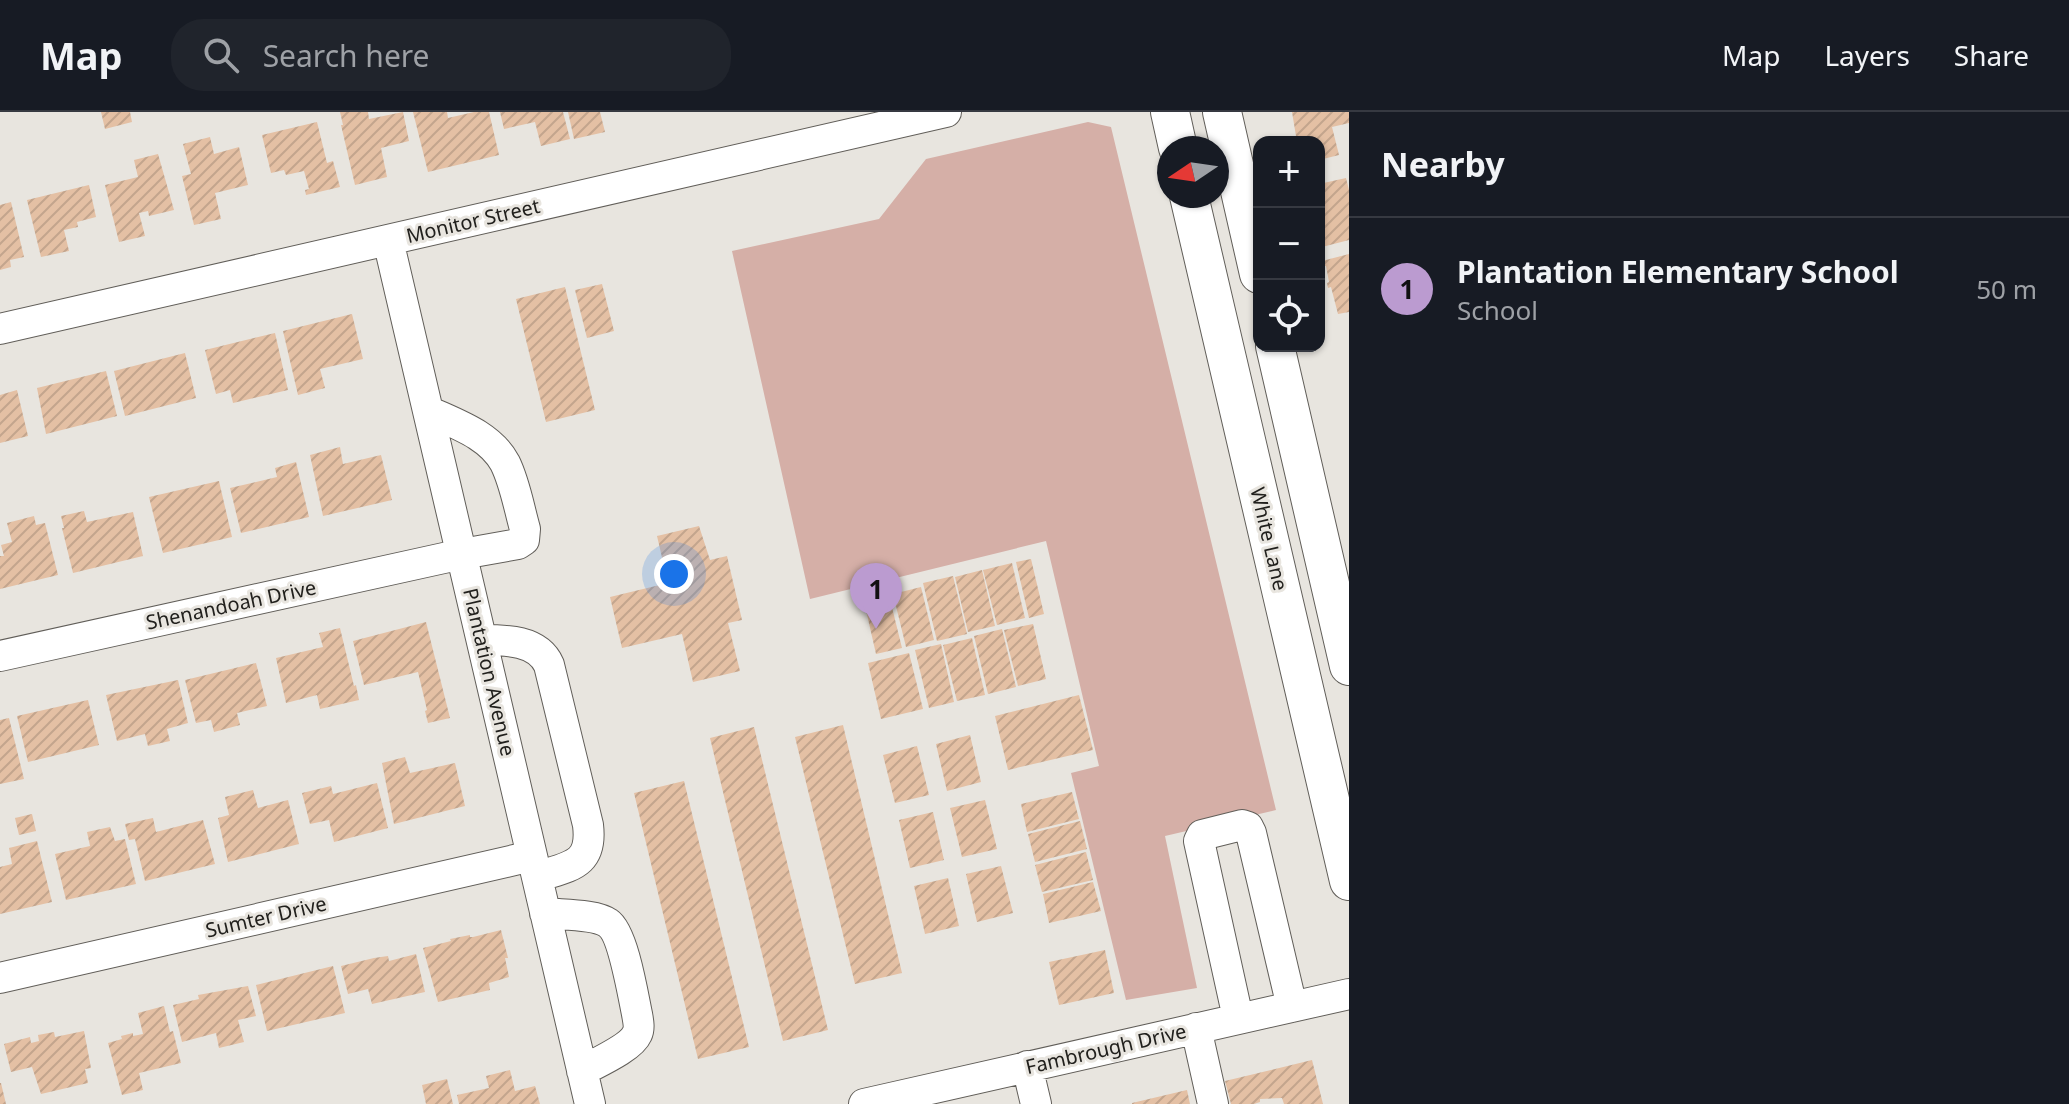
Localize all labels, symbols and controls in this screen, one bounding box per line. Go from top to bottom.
search box [171,19,731,91]
text: Map [40,29,123,81]
icon: search [199,33,243,77]
text: Search here [263,35,430,76]
text: Map [1722,36,1780,74]
text: Layers [1824,36,1910,74]
text: Share [1954,36,2029,74]
north arrow [1157,136,1229,208]
map controls [1253,136,1325,352]
button: + [1253,136,1325,208]
text: Nearby [1381,141,1505,187]
street label: Monitor Street [403,192,542,249]
button: − [1253,208,1325,280]
text: Plantation Elementary School [1457,251,1899,292]
text: 1 [1400,271,1414,307]
text: 50 m [1976,271,2037,307]
button: locate [1253,280,1325,352]
text: School [1457,292,1538,328]
street label: White Lane [1245,485,1294,593]
your location [654,554,694,594]
pin: 1 [850,563,902,629]
street label: Shenandoah Drive [143,573,318,636]
street label: Plantation Avenue [457,585,522,758]
street label: Sumter Drive [203,889,329,944]
street label: Fambrough Drive [1023,1017,1189,1080]

